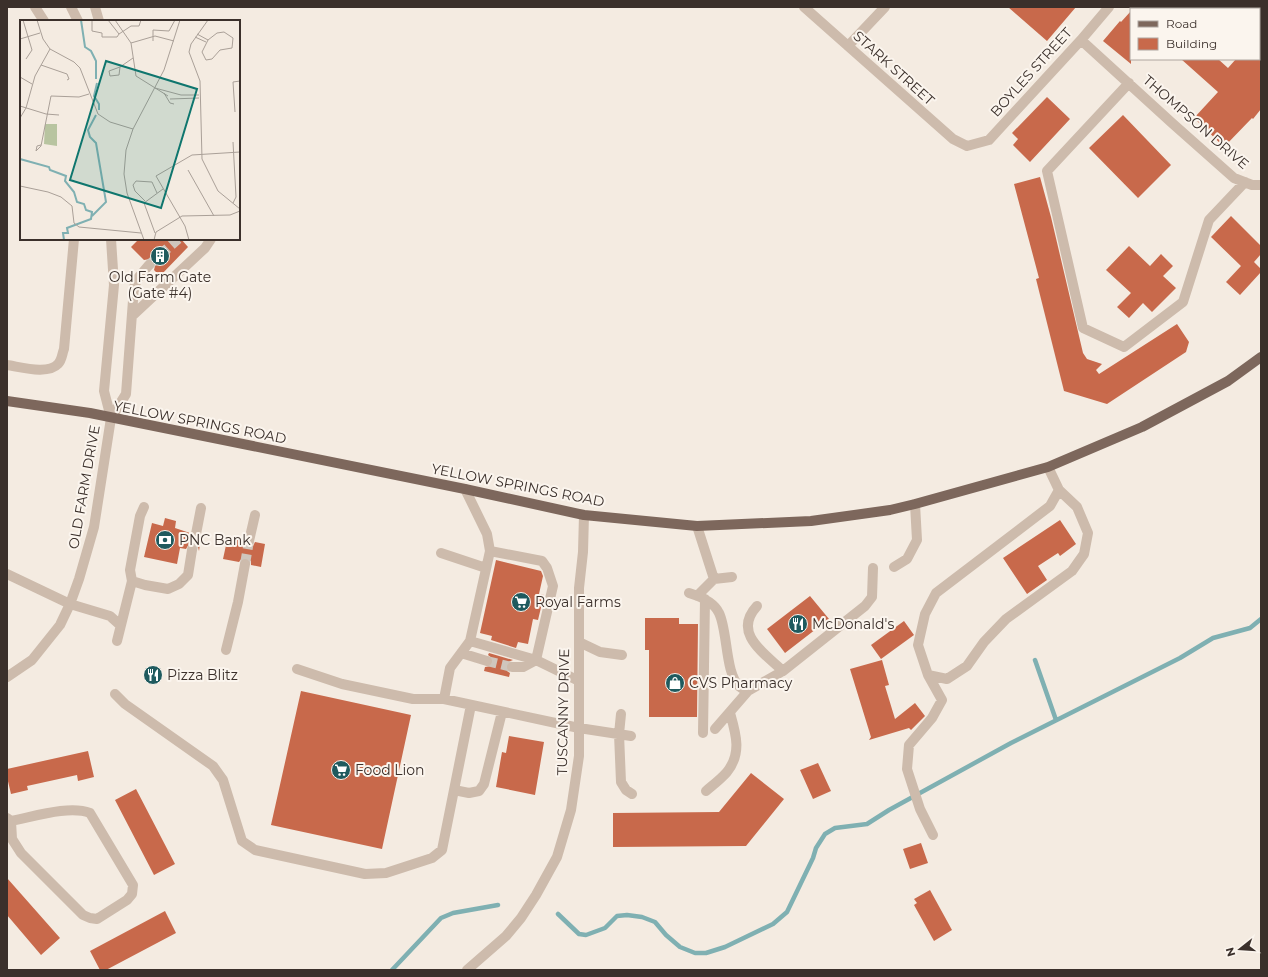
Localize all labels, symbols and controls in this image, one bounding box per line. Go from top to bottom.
legend [1130,8,1260,60]
text: Road [1166,16,1197,31]
inset map [20,20,240,240]
street label: BOYLES STREET [986,24,1076,120]
street label: STARK STREET [850,27,938,109]
text: Building [1166,36,1217,51]
street label: THOMPSON DRIVE [1139,71,1253,173]
building icon: Old Farm Gate (Gate #4) [149,245,171,267]
place label: Old Farm Gate (Gate #4) [109,268,211,302]
street label: YELLOW SPRINGS ROAD [112,396,288,448]
street label: OLD FARM DRIVE [64,424,104,550]
street label: YELLOW SPRINGS ROAD [430,459,606,511]
bank icon: PNC Bank [154,529,176,551]
place label: PNC Bank [179,531,251,549]
supermarket icon: Royal Farms [510,591,532,613]
place label: Royal Farms [535,593,621,611]
restaurant icon: McDonald's [787,613,809,635]
place label: McDonald's [812,615,894,633]
street label: TUSCANNY DRIVE [553,648,573,776]
restaurant icon: Pizza Blitz [142,664,164,686]
place label: Pizza Blitz [167,666,238,684]
shop icon: CVS Pharmacy [664,672,686,694]
place label: CVS Pharmacy [689,674,793,692]
supermarket icon: Food Lion [330,759,352,781]
place label: Food Lion [355,761,425,779]
north arrow [1220,929,1260,969]
text: N [1222,946,1238,958]

